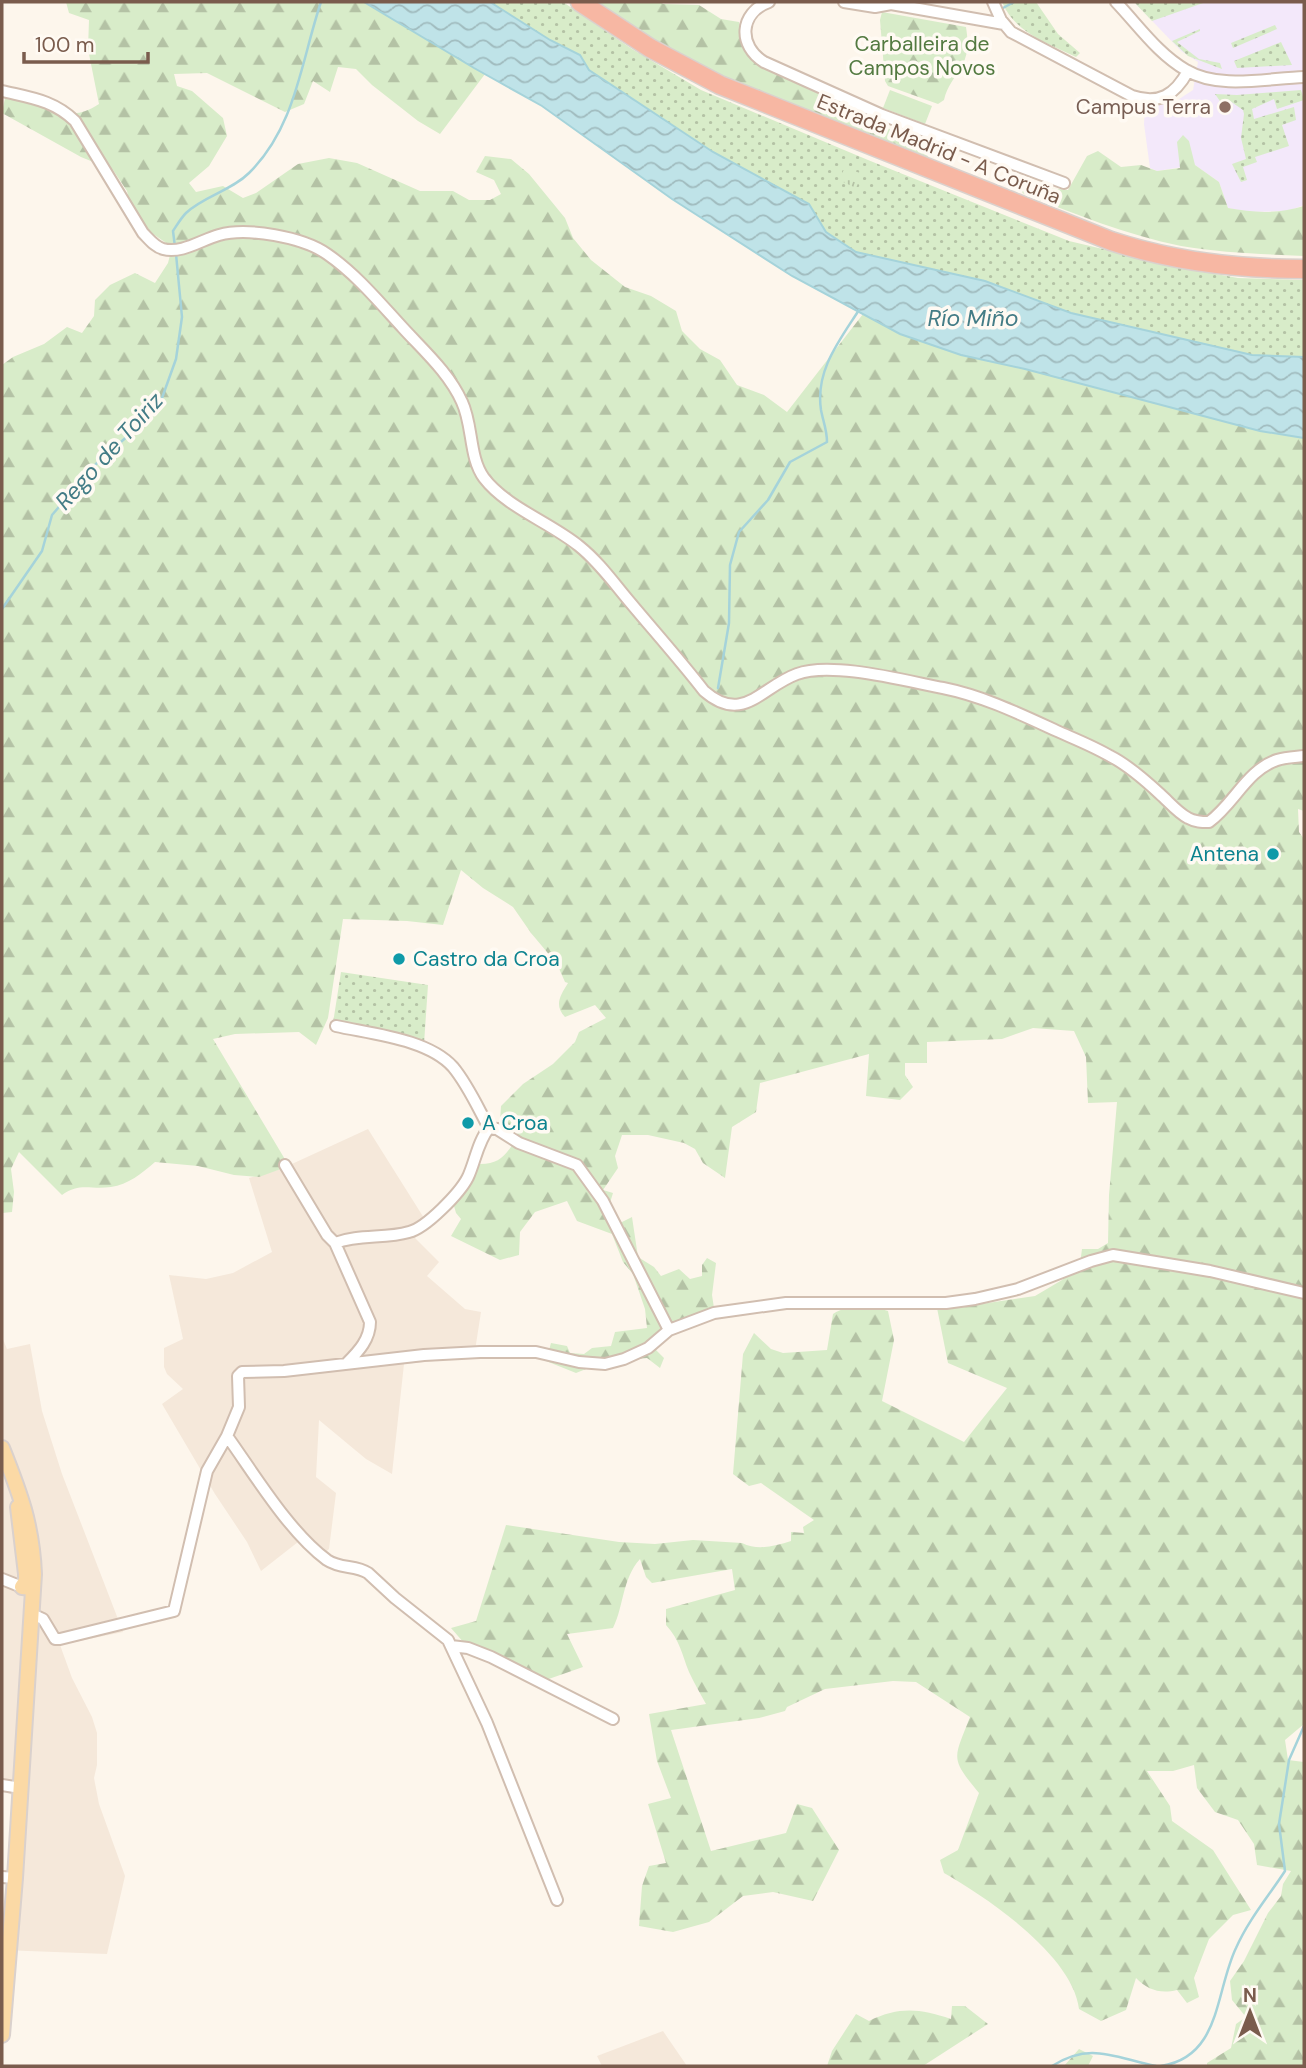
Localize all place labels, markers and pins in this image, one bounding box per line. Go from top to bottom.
place label: Campus Terra [1076,93,1211,121]
marker: Campus Terra [1217,99,1233,115]
place label: Antena [1190,840,1259,868]
marker: Antena [1265,846,1281,862]
place label: Castro da Croa [413,945,560,973]
marker: Castro da Croa [391,951,407,967]
place label: A Croa [482,1109,548,1137]
marker: A Croa [460,1115,476,1131]

